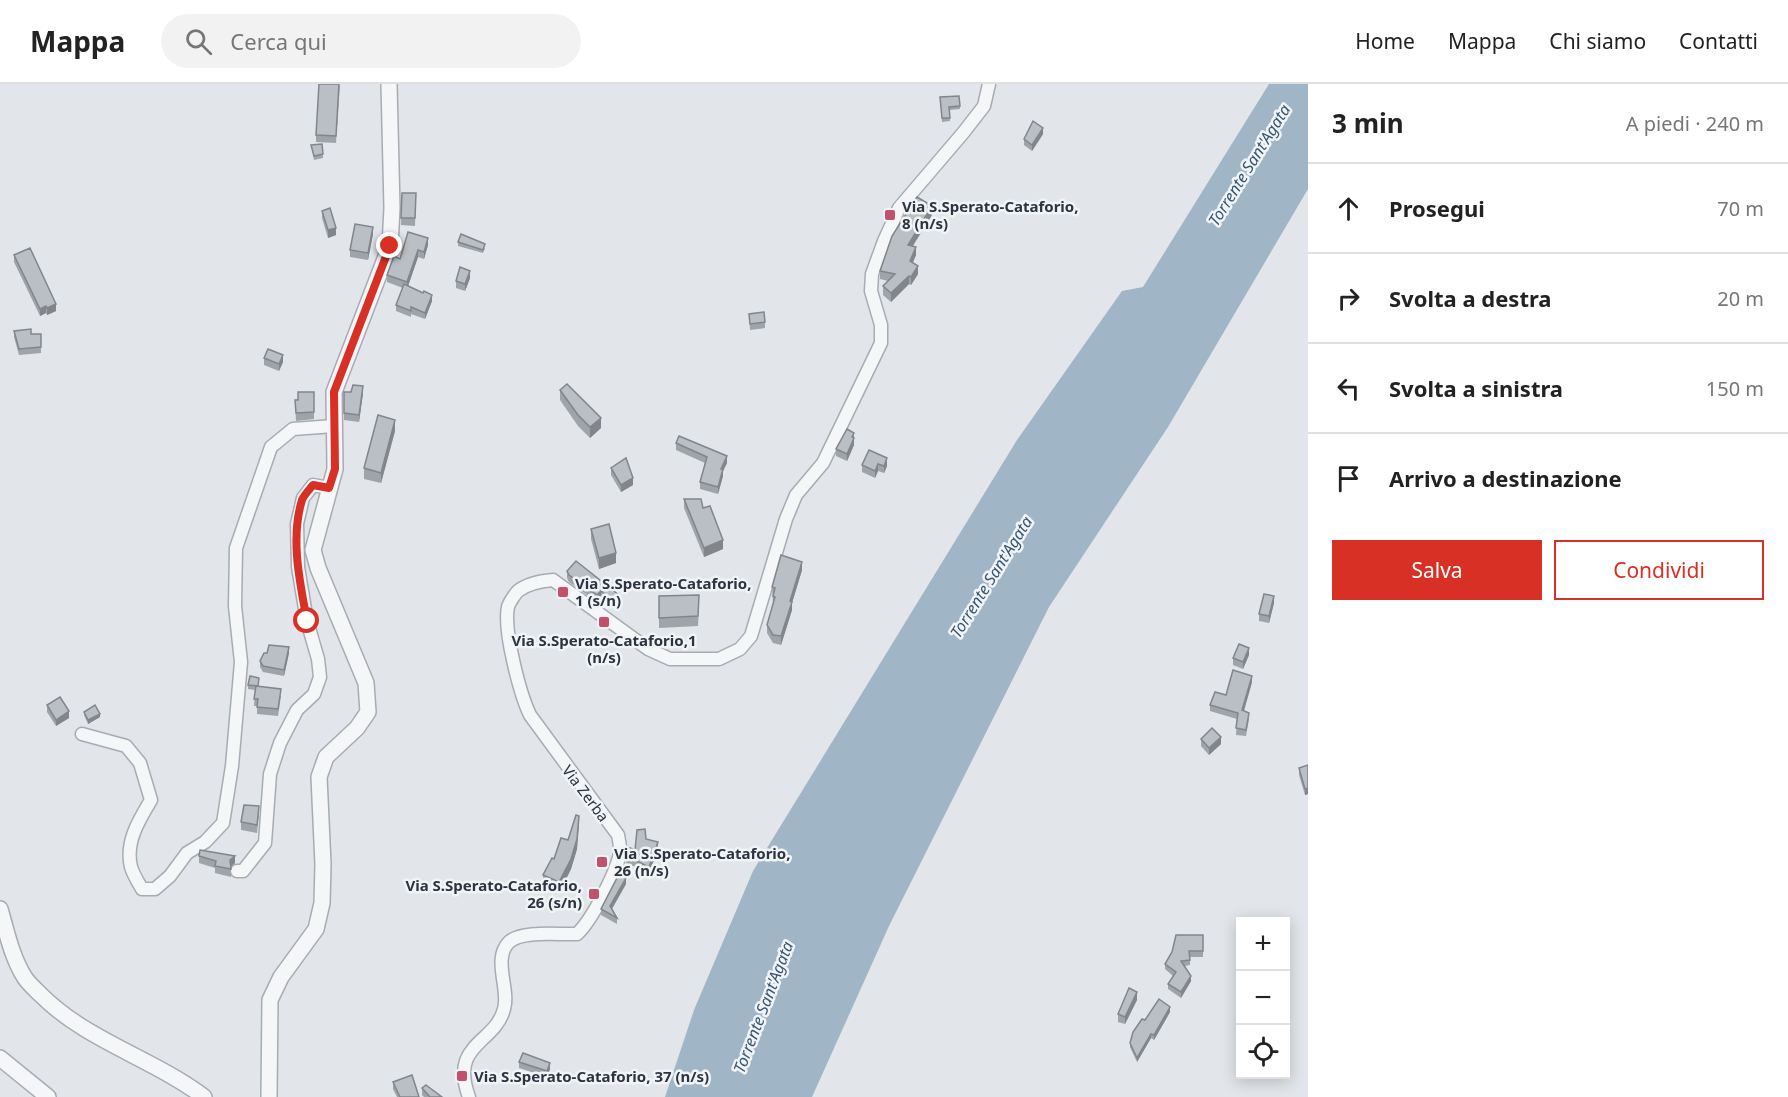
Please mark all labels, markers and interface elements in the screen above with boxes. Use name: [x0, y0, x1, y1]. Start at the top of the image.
search box: [161, 14, 581, 68]
text: Mappa: [30, 22, 125, 60]
icon: search: [182, 25, 215, 58]
text: Cerca qui: [230, 26, 327, 56]
text: Home: [1355, 27, 1415, 55]
text: Mappa: [1448, 27, 1516, 55]
text: Chi siamo: [1549, 27, 1646, 55]
text: Contatti: [1679, 27, 1758, 55]
water label: Torrente Sant'Agata: [1203, 100, 1295, 230]
text: 3 min: [1332, 105, 1404, 141]
text: A piedi · 240 m: [1626, 110, 1764, 137]
icon: ahead: [1332, 192, 1365, 225]
text: Prosegui: [1389, 193, 1485, 223]
text: 70 m: [1717, 195, 1764, 222]
place label: Via S.Sperato-Cataforio, 8 (n/s): [902, 196, 1079, 233]
marker: Via S.Sperato-Cataforio, 8 (n/s): [883, 208, 897, 222]
route end: [376, 232, 402, 258]
icon: right: [1332, 282, 1365, 315]
text: Svolta a destra: [1389, 283, 1552, 313]
text: 20 m: [1717, 285, 1764, 312]
icon: left: [1332, 372, 1365, 405]
text: Svolta a sinistra: [1389, 373, 1563, 403]
text: 150 m: [1706, 375, 1764, 402]
icon: arrive: [1332, 462, 1365, 495]
text: Arrivo a destinazione: [1389, 463, 1622, 493]
water label: Torrente Sant'Agata: [945, 512, 1037, 642]
button: Salva: [1332, 540, 1542, 600]
button: Condividi: [1554, 540, 1764, 600]
place label: Via S.Sperato-Cataforio, 1 (s/n): [575, 573, 752, 610]
marker: Via S.Sperato-Cataforio, 1 (s/n): [556, 585, 570, 599]
route start: [293, 607, 319, 633]
marker: Via S.Sperato-Cataforio,1 (n/s): [597, 615, 611, 629]
place label: Via S.Sperato-Cataforio,1 (n/s): [511, 630, 697, 667]
street label: Via Zerba: [558, 761, 614, 825]
place label: Via S.Sperato-Cataforio, 26 (n/s): [614, 843, 791, 880]
marker: Via S.Sperato-Cataforio, 26 (n/s): [595, 855, 609, 869]
place label: Via S.Sperato-Cataforio, 26 (s/n): [405, 875, 582, 912]
marker: Via S.Sperato-Cataforio, 26 (s/n): [587, 887, 601, 901]
map controls: [1236, 917, 1290, 1079]
button: +: [1236, 917, 1290, 971]
water label: Torrente Sant'Agata: [728, 938, 798, 1076]
button: −: [1236, 971, 1290, 1025]
button: locate: [1236, 1025, 1290, 1079]
place label: Via S.Sperato-Cataforio, 37 (n/s): [474, 1066, 709, 1086]
marker: Via S.Sperato-Cataforio, 37 (n/s): [455, 1069, 469, 1083]

